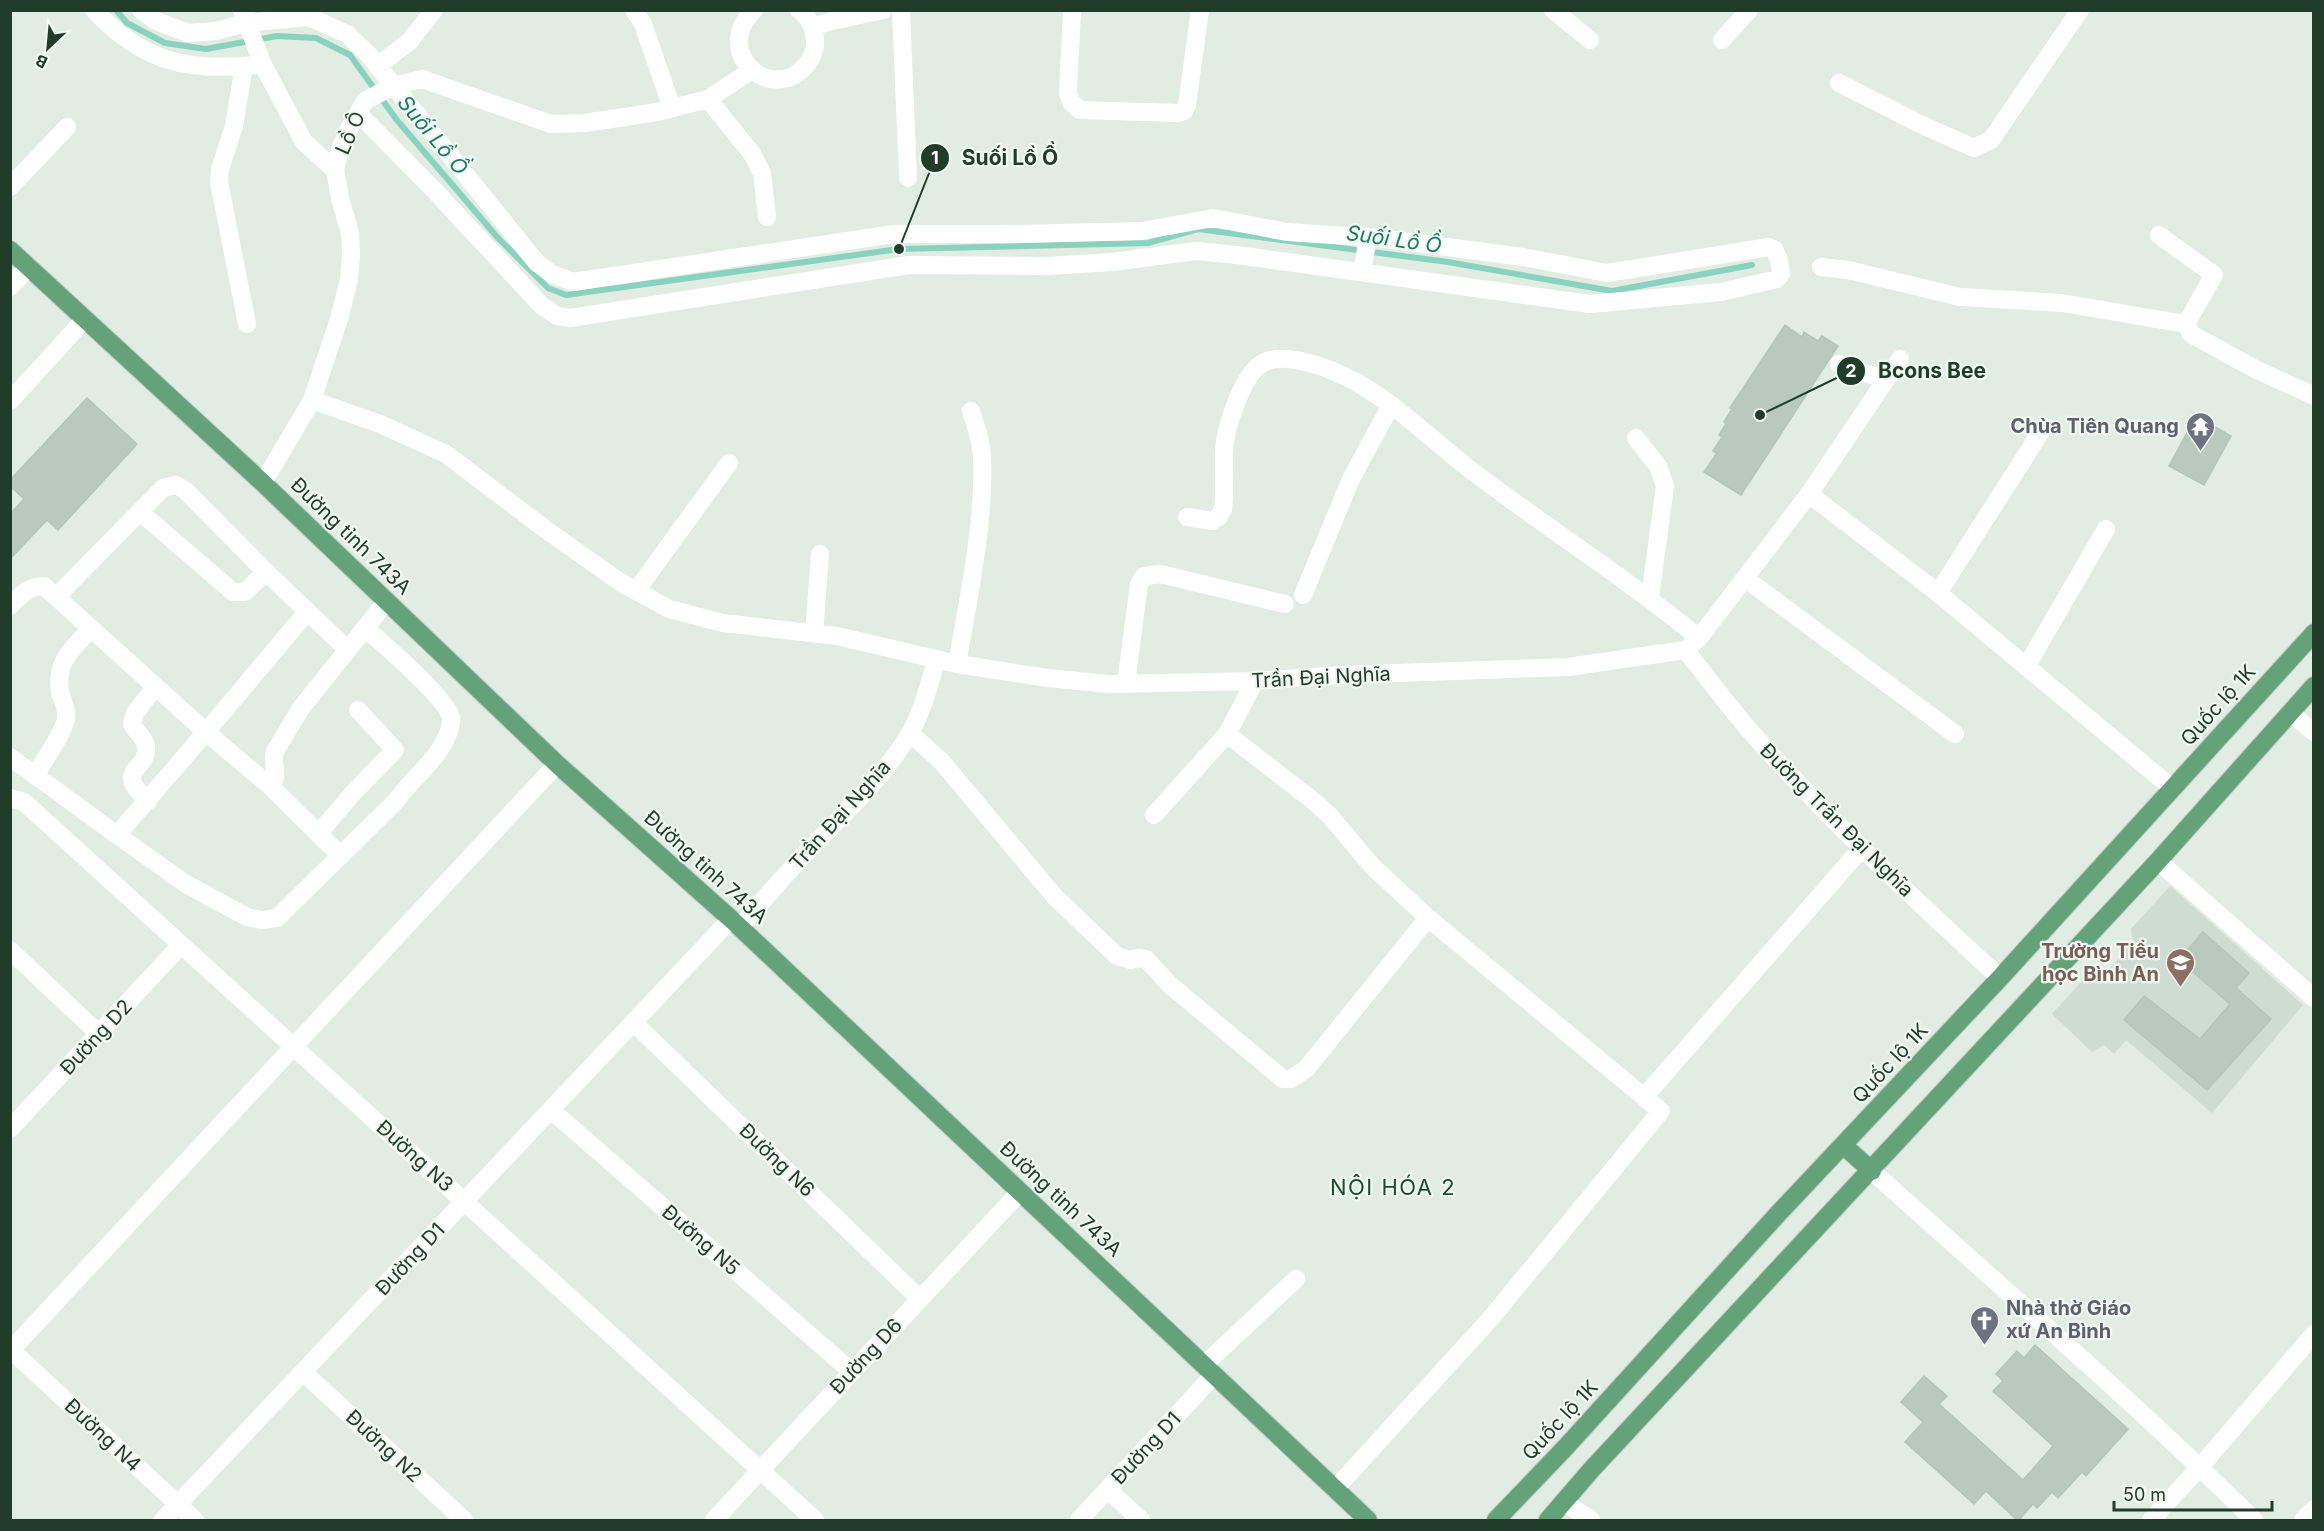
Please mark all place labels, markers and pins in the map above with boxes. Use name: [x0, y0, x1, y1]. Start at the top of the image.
callout: Suối Lồ Ồ: [920, 138, 1071, 177]
callout: Bcons Bee: [1836, 351, 1997, 390]
temple icon: Chùa Tiên Quang: [2184, 410, 2216, 452]
place label: Chùa Tiên Quang: [2010, 414, 2179, 438]
place label: Trường Tiểu học Bình An: [2041, 939, 2159, 986]
school or university icon: Trường Tiểu học Bình An: [2164, 946, 2196, 988]
place label: Nhà thờ Giáo xứ An Bình: [2006, 1296, 2131, 1343]
church icon: Nhà thờ Giáo xứ An Bình: [1969, 1304, 2001, 1346]

